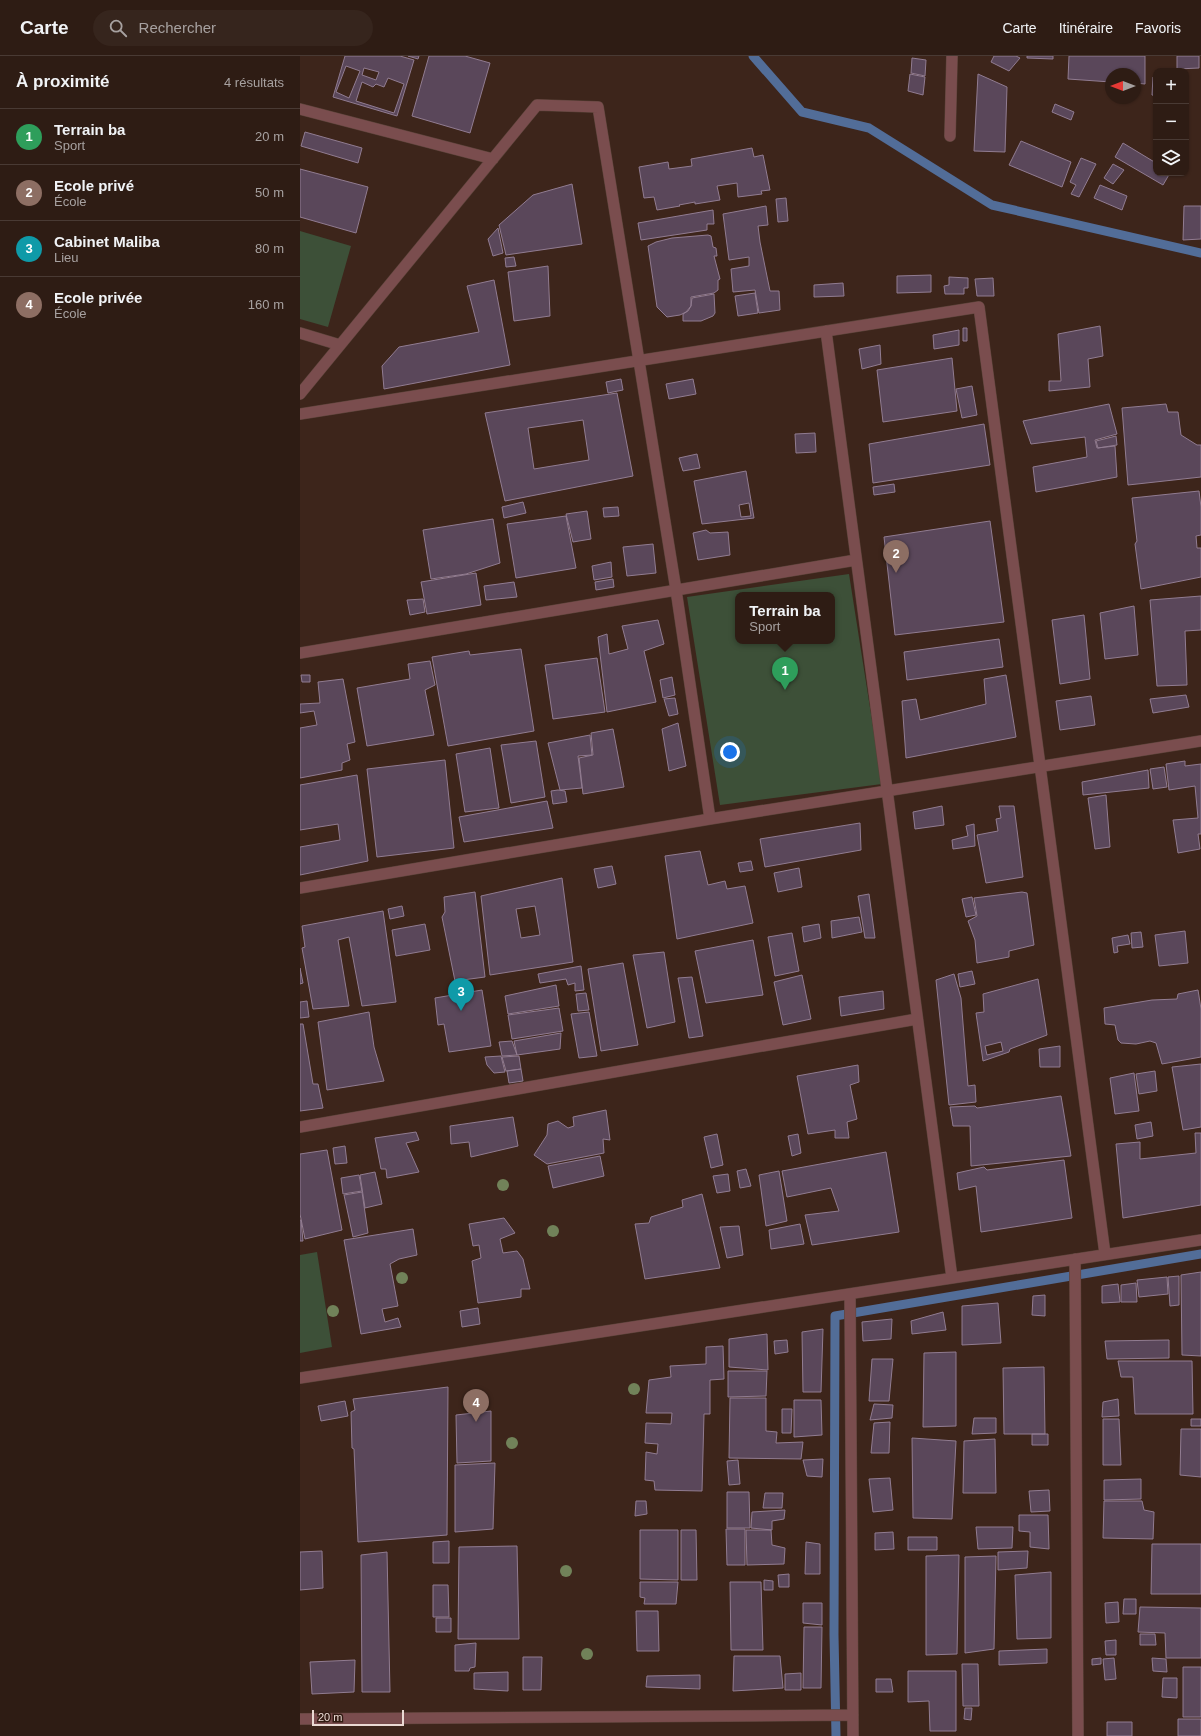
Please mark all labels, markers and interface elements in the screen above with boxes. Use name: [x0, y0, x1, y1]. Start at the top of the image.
search box: [93, 10, 373, 46]
text: Carte: [20, 17, 69, 38]
icon: search: [107, 17, 129, 39]
text: Rechercher: [139, 19, 216, 36]
text: Carte: [1002, 20, 1037, 36]
text: Itinéraire: [1059, 20, 1113, 36]
text: Favoris: [1135, 20, 1181, 36]
north arrow: [1105, 68, 1141, 104]
map controls: [1153, 68, 1189, 176]
button: +: [1153, 68, 1189, 104]
text: À proximité: [16, 72, 110, 91]
text: 4 résultats: [224, 75, 284, 90]
button: −: [1153, 104, 1189, 140]
text: Terrain ba: [54, 121, 125, 138]
text: 1: [25, 129, 33, 144]
text: 20 m: [255, 129, 284, 144]
text: Sport: [54, 138, 85, 153]
button: layers: [1153, 140, 1189, 176]
text: Ecole privé: [54, 177, 134, 194]
text: 2: [25, 185, 33, 200]
text: 50 m: [255, 185, 284, 200]
text: École: [54, 194, 87, 209]
text: Cabinet Maliba: [54, 233, 160, 250]
text: 3: [25, 241, 33, 256]
text: 80 m: [255, 241, 284, 256]
text: Lieu: [54, 250, 79, 265]
text: Ecole privée: [54, 289, 142, 306]
text: 4: [25, 297, 33, 312]
text: 160 m: [248, 297, 284, 312]
text: École: [54, 306, 87, 321]
pin: 2: [883, 540, 909, 573]
popup: [735, 592, 835, 644]
text: Terrain ba: [749, 602, 821, 619]
text: Sport: [749, 619, 780, 634]
pin: 1: [772, 657, 798, 690]
your location: [720, 742, 740, 762]
pin: 3: [448, 978, 474, 1011]
pin: 4: [463, 1389, 489, 1422]
scale bar: [312, 1708, 404, 1727]
text: 20 m: [318, 1711, 342, 1723]

